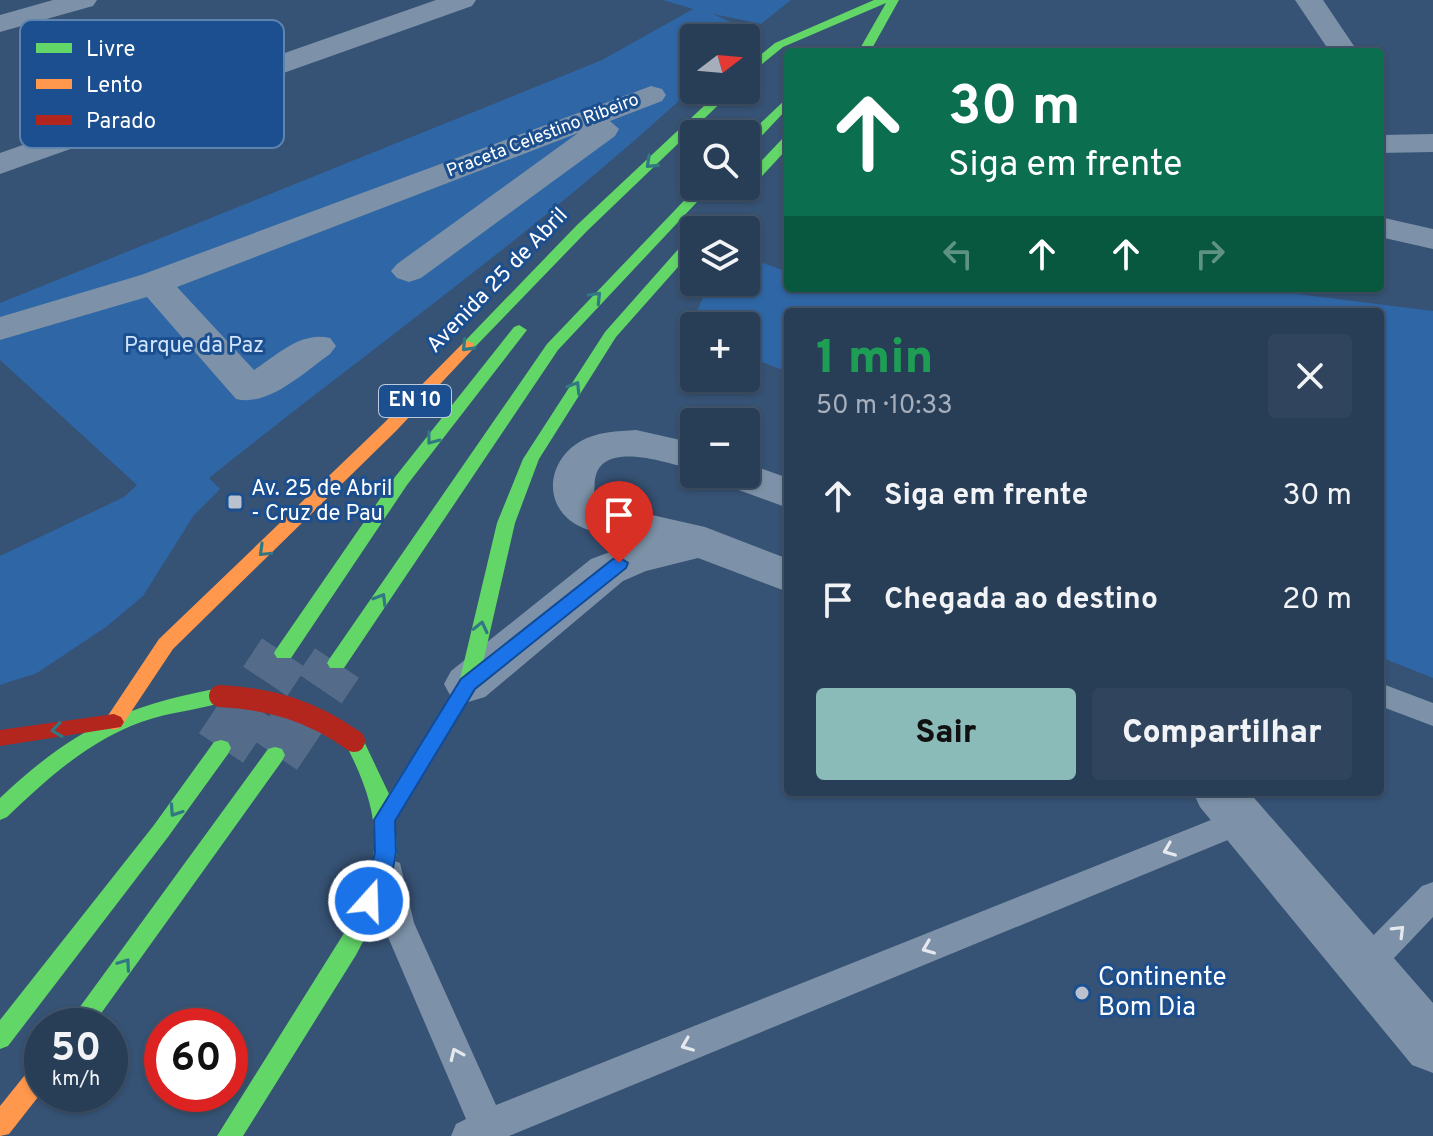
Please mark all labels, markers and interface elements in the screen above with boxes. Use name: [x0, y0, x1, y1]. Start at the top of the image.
legend: [20, 20, 284, 148]
north arrow: [680, 24, 760, 104]
map controls: [680, 24, 760, 488]
text: Livre: [86, 37, 135, 64]
text: Lento: [86, 73, 143, 100]
text: 30 m: [948, 74, 1081, 144]
icon: ahead: [816, 80, 920, 184]
street label: Praceta Celestino Ribeiro: [444, 89, 642, 183]
text: Parado: [86, 109, 156, 136]
button: search: [680, 120, 760, 200]
text: Siga em frente: [948, 143, 1182, 189]
one-way arrow: [646, 153, 660, 168]
street label: Avenida 25 de Abril: [422, 203, 574, 359]
button: layers: [680, 216, 760, 296]
icon: left: [936, 232, 980, 276]
icon: ahead: [1020, 232, 1064, 276]
icon: ahead: [1104, 232, 1148, 276]
icon: right: [1188, 232, 1232, 276]
one-way arrow: [587, 292, 602, 306]
button: +: [680, 312, 760, 392]
text: 1 min: [816, 330, 933, 390]
park label: Parque da Paz: [124, 333, 264, 360]
button: close: [1268, 334, 1352, 418]
one-way arrow: [461, 337, 476, 351]
one-way arrow: [566, 381, 581, 396]
road number: EN 10: [379, 385, 451, 417]
text: 50 m · 10:33: [816, 390, 953, 423]
button: −: [680, 408, 760, 488]
one-way arrow: [428, 430, 442, 445]
icon: ahead: [816, 474, 860, 518]
place label: Av. 25 de Abril - Cruz de Pau: [251, 476, 393, 528]
text: Siga em frente: [884, 478, 1088, 515]
text: 30 m: [1283, 478, 1352, 515]
pin: [585, 481, 653, 563]
marker: Av. 25 de Abril - Cruz de Pau: [226, 493, 244, 511]
icon: arrive: [597, 493, 641, 537]
one-way arrow: [259, 542, 273, 556]
icon: arrive: [816, 578, 860, 622]
text: Chegada ao destino: [884, 582, 1158, 619]
text: 20 m: [1282, 582, 1352, 619]
one-way arrow: [371, 593, 387, 608]
one-way arrow: [472, 621, 489, 634]
button: Sair: [816, 688, 1076, 780]
button: Compartilhar: [1092, 688, 1352, 780]
one-way arrow: [50, 721, 64, 738]
one-way arrow: [170, 802, 185, 816]
one-way arrow: [1163, 840, 1177, 857]
position arrow: [327, 859, 411, 943]
one-way arrow: [1390, 926, 1404, 940]
one-way arrow: [922, 938, 936, 954]
one-way arrow: [115, 958, 130, 973]
place label: Continente Bom Dia: [1098, 962, 1227, 1025]
marker: Continente Bom Dia: [1073, 984, 1091, 1002]
speed limit sign: 60: [144, 1008, 248, 1112]
text: 50: [51, 1025, 101, 1075]
one-way arrow: [681, 1035, 695, 1051]
one-way arrow: [450, 1048, 466, 1062]
text: km/h: [52, 1067, 100, 1093]

